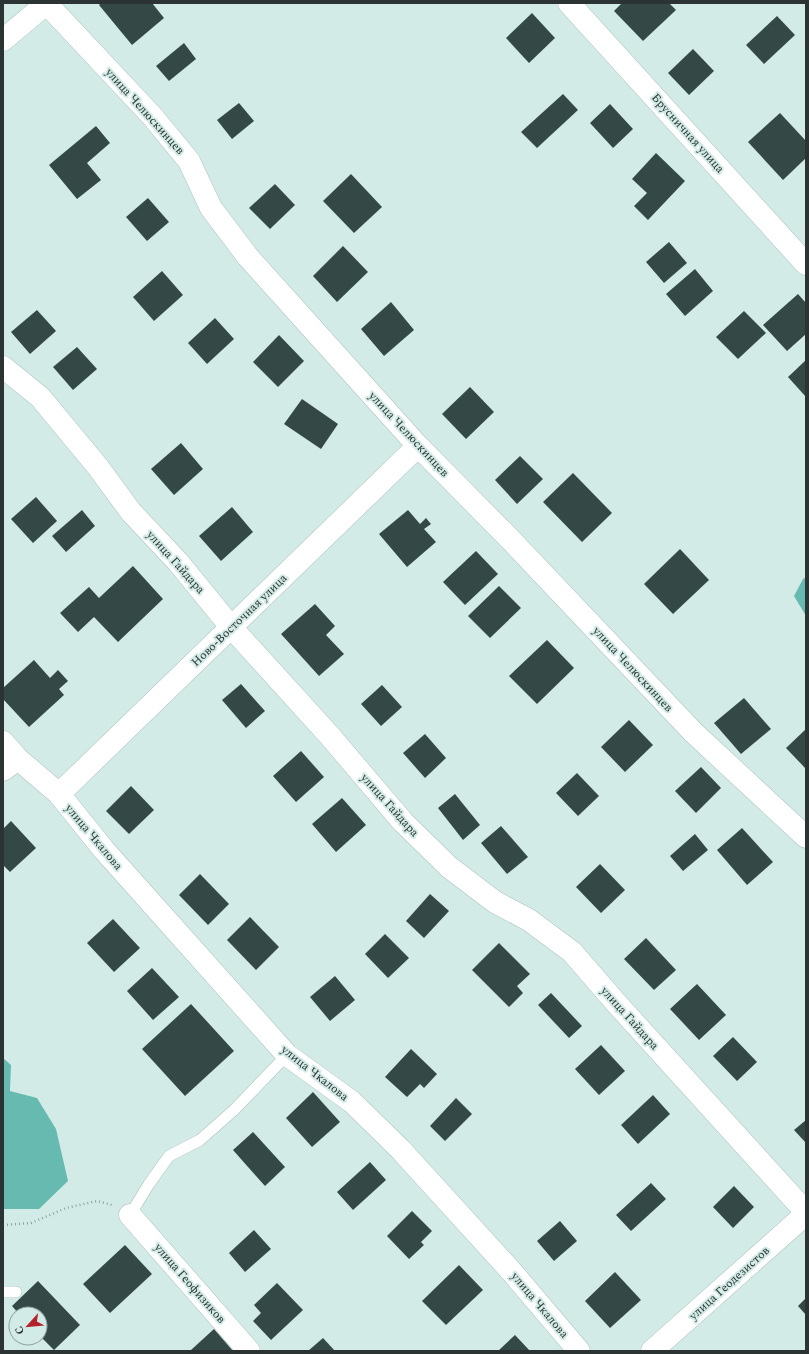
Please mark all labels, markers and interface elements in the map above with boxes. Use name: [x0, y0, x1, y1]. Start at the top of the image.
street label: улица Челюскинцев: [100, 63, 189, 159]
street label: Брусничная улица: [646, 89, 729, 178]
street label: улица Челюскинцев: [363, 387, 453, 481]
street label: улица Гайдара: [141, 525, 210, 599]
street label: Ново-Восточная улица: [187, 569, 292, 671]
street label: улица Челюскинцев: [587, 622, 677, 716]
street label: улица Гайдара: [355, 768, 424, 842]
street label: улица Чкалова: [59, 799, 127, 875]
street label: улица Гайдара: [595, 981, 664, 1055]
street label: улица Чкалова: [276, 1040, 353, 1106]
street label: улица Геофизиков: [149, 1238, 230, 1328]
street label: улица Геодезистов: [684, 1242, 774, 1326]
street label: улица Чкалова: [505, 1267, 573, 1343]
north arrow: [8, 1306, 48, 1346]
text: С: [10, 1323, 29, 1338]

